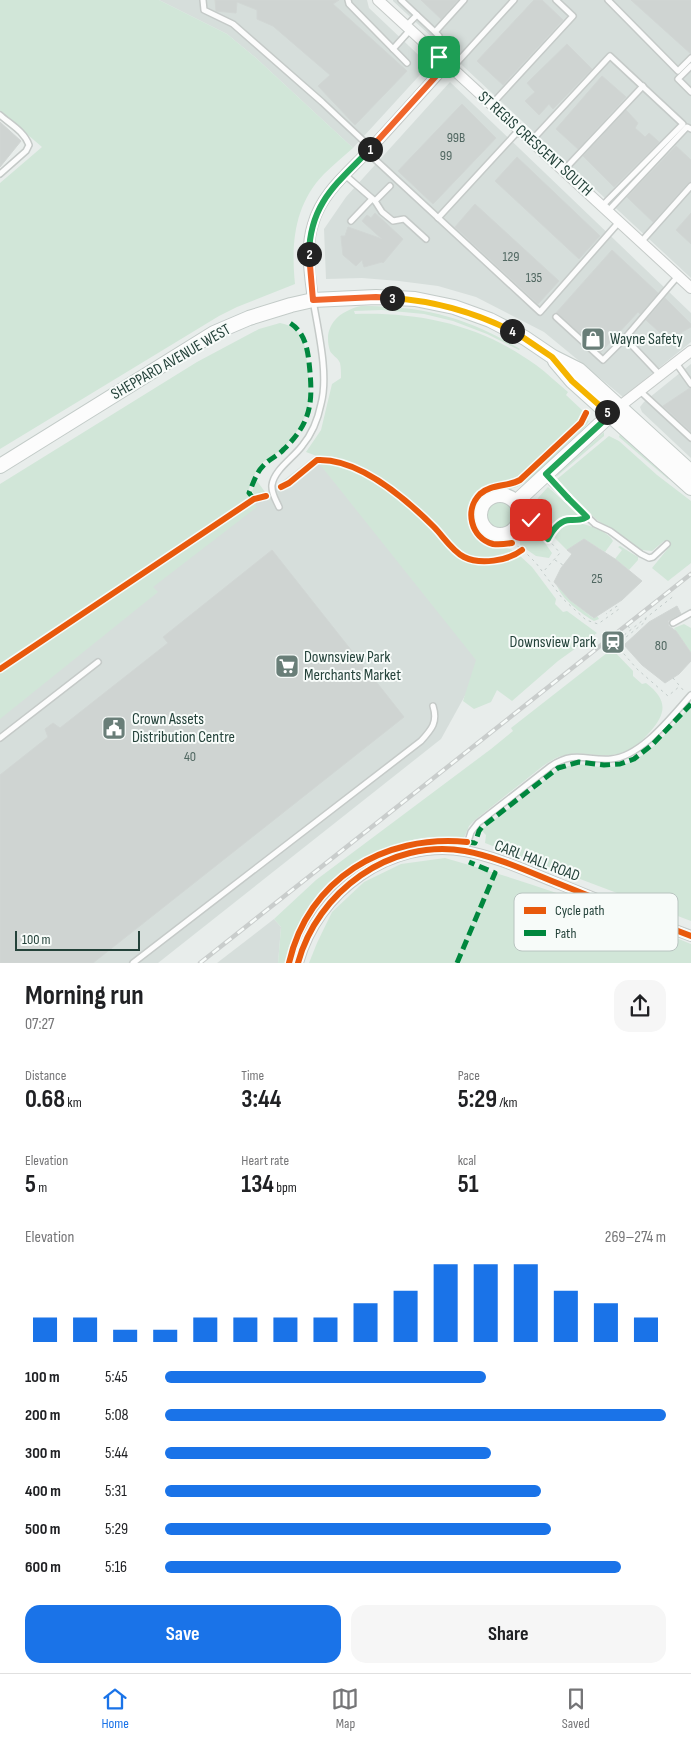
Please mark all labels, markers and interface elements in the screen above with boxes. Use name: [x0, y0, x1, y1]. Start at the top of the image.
pin: [418, 36, 460, 78]
icon: arrive: [425, 43, 453, 71]
street label: ST REGIS CRESCENT SOUTH: [474, 88, 596, 200]
house number: 99B: [447, 129, 465, 146]
pin: 1: [358, 136, 382, 162]
text: 1: [368, 141, 373, 158]
house number: 99: [440, 147, 452, 164]
pin: 2: [296, 242, 322, 266]
text: 2: [306, 246, 313, 263]
house number: 129: [502, 248, 520, 265]
house number: 135: [526, 269, 543, 286]
pin: 3: [380, 286, 404, 310]
text: 3: [389, 290, 396, 307]
pin: 4: [500, 318, 524, 344]
street label: SHEPPARD AVENUE WEST: [108, 320, 235, 404]
text: 4: [509, 323, 516, 340]
shop icon: Wayne Safety: [580, 326, 606, 352]
place label: Wayne Safety: [610, 330, 683, 349]
pin: 5: [594, 400, 620, 424]
text: 5: [604, 404, 611, 421]
pin: [510, 499, 552, 541]
icon: check: [517, 506, 545, 534]
house number: 25: [591, 570, 603, 587]
station icon: Downsview Park: [600, 629, 626, 655]
place label: Downsview Park: [510, 633, 596, 652]
house number: 80: [655, 637, 667, 654]
place label: Downsview Park Merchants Market: [304, 648, 401, 685]
supermarket icon: Downsview Park Merchants Market: [274, 653, 300, 679]
place label: Crown Assets Distribution Centre: [132, 710, 235, 747]
public building icon: Crown Assets Distribution Centre: [101, 715, 127, 741]
house number: 40: [184, 748, 196, 765]
street label: CARL HALL ROAD: [492, 836, 582, 886]
legend: [514, 893, 678, 951]
text: Cycle path: [555, 902, 605, 919]
text: Path: [555, 925, 576, 942]
scale bar: [15, 928, 140, 951]
text: 100 m: [22, 931, 51, 948]
text: Morning run: [25, 979, 144, 1012]
button: share: [614, 980, 666, 1032]
text: 07:27: [25, 1015, 54, 1034]
text: Distance: [25, 1067, 66, 1084]
text: Time: [241, 1067, 264, 1084]
text: Pace: [458, 1067, 480, 1084]
text: 0.68: [25, 1084, 65, 1115]
text: 3:44: [241, 1084, 281, 1115]
text: 5:29: [458, 1084, 497, 1115]
text: km: [65, 1094, 82, 1111]
text: /km: [497, 1094, 517, 1111]
text: Elevation: [25, 1152, 68, 1169]
text: Heart rate: [241, 1152, 289, 1169]
text: kcal: [458, 1152, 476, 1169]
text: 5: [25, 1169, 36, 1200]
text: 134: [241, 1169, 274, 1200]
text: 51: [458, 1169, 478, 1200]
text: m: [36, 1179, 47, 1196]
text: bpm: [274, 1179, 297, 1196]
text: Elevation: [25, 1228, 74, 1247]
text: 269–274 m: [605, 1228, 666, 1247]
text: 100 m: [25, 1368, 60, 1387]
text: 5:45: [105, 1368, 128, 1387]
text: 200 m: [25, 1406, 60, 1425]
text: 5:08: [105, 1406, 129, 1425]
text: 300 m: [25, 1444, 61, 1463]
text: 5:44: [105, 1444, 128, 1463]
text: 400 m: [25, 1482, 61, 1501]
text: 5:31: [105, 1482, 127, 1501]
text: 500 m: [25, 1520, 60, 1539]
text: 5:29: [105, 1520, 128, 1539]
text: 600 m: [25, 1558, 61, 1577]
text: 5:16: [105, 1558, 127, 1577]
button: Save: [25, 1605, 341, 1663]
button: Share: [351, 1605, 666, 1663]
tab: Home: [101, 1685, 129, 1732]
tab: Map: [331, 1685, 359, 1732]
tab: Saved: [562, 1685, 590, 1732]

